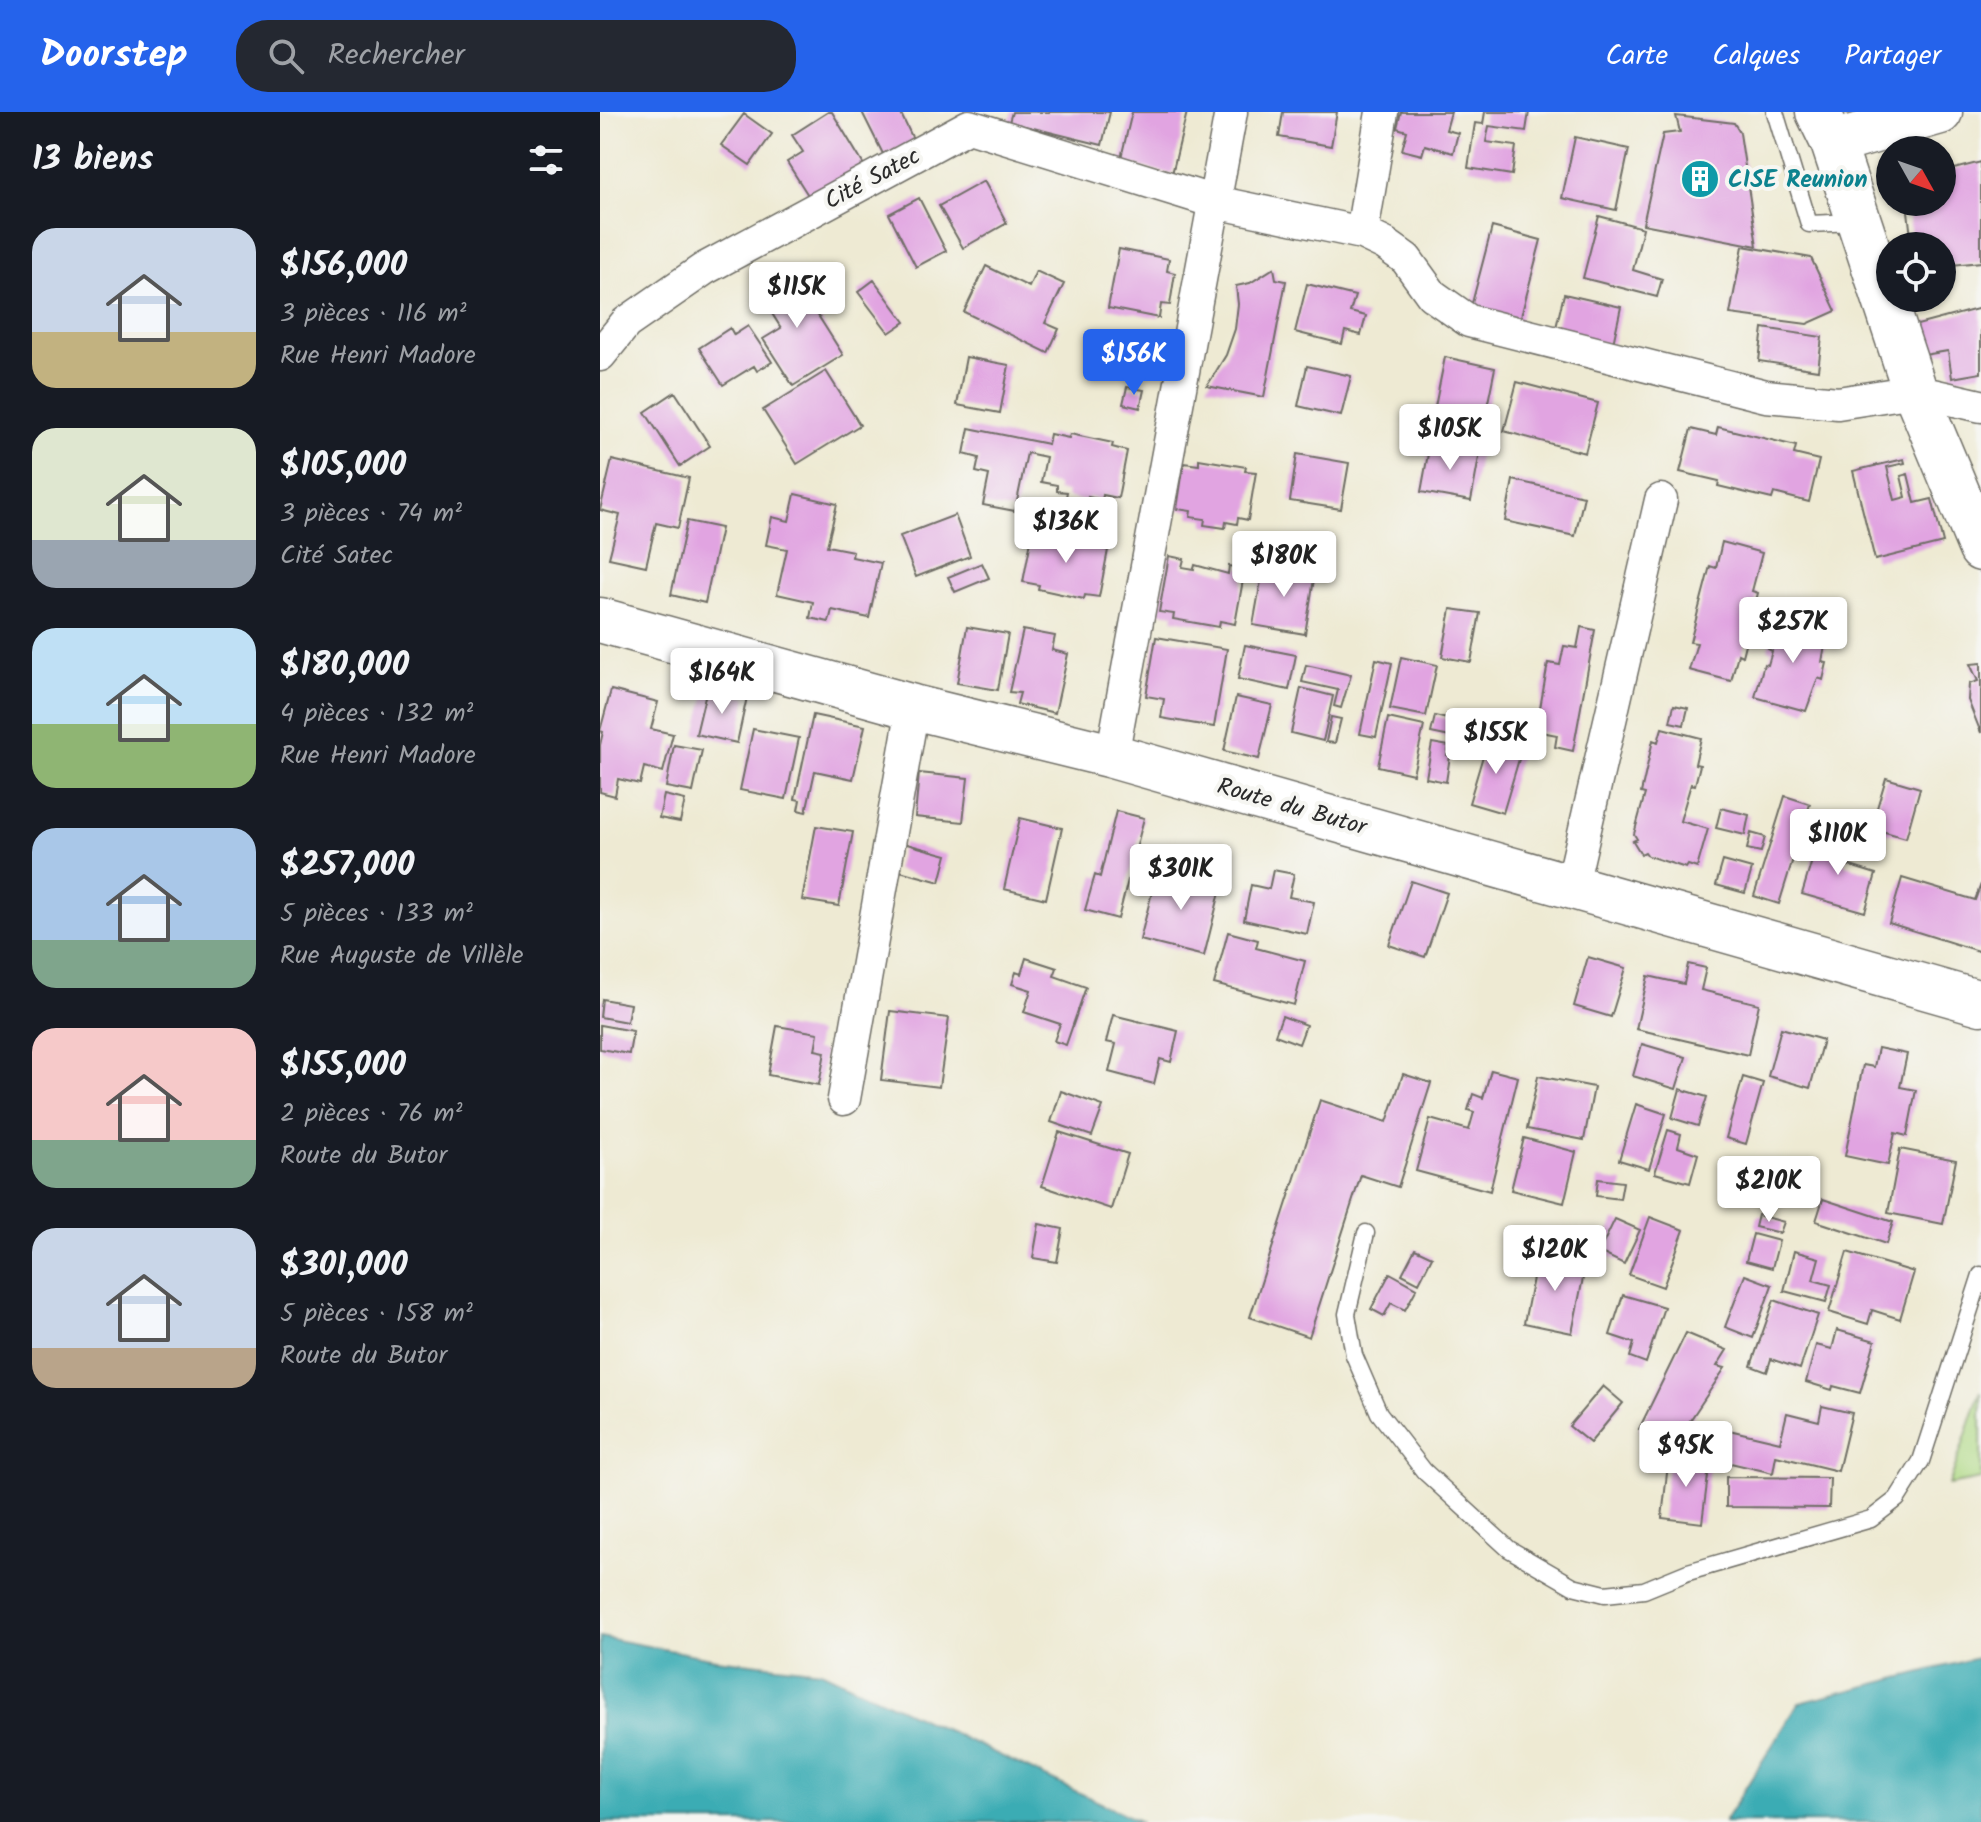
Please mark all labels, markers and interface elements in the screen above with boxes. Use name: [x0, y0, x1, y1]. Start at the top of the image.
search box: [236, 20, 796, 92]
text: Doorstep: [40, 26, 188, 86]
text: Rechercher: [328, 32, 464, 80]
icon: search: [264, 34, 308, 78]
text: Carte: [1606, 34, 1668, 79]
text: Calques: [1712, 34, 1800, 79]
text: Partager: [1844, 34, 1941, 79]
text: 13 biens: [32, 133, 153, 187]
north arrow: [1876, 136, 1956, 216]
map controls: [1876, 136, 1956, 312]
icon: filters: [524, 138, 568, 182]
street label: Cité Satec: [818, 138, 928, 221]
building icon: CISE Reunion: [1679, 158, 1721, 200]
place label: CISE Reunion: [1728, 161, 1868, 200]
button: locate: [1876, 232, 1956, 312]
text: $156,000: [280, 239, 407, 293]
icon: home: [96, 260, 192, 356]
pin: $115K: [741, 262, 853, 330]
text: $115K: [767, 267, 827, 309]
text: 3 pièces · 116 m²: [280, 293, 467, 335]
pin: $156K: [1078, 329, 1190, 397]
text: $156K: [1101, 334, 1167, 376]
text: Rue Henri Madore: [280, 335, 476, 377]
pin: $105K: [1394, 404, 1506, 472]
text: $105K: [1417, 409, 1483, 451]
text: $105,000: [280, 439, 406, 493]
icon: home: [96, 460, 192, 556]
text: 3 pièces · 74 m²: [280, 493, 462, 535]
pin: $136K: [1010, 497, 1122, 565]
text: $136K: [1032, 502, 1100, 544]
pin: $180K: [1228, 531, 1340, 599]
text: Cité Satec: [280, 535, 393, 577]
text: $180K: [1250, 536, 1318, 578]
pin: $257K: [1737, 597, 1849, 665]
text: $257K: [1757, 602, 1829, 644]
text: $180,000: [280, 639, 409, 693]
pin: $164K: [666, 648, 778, 716]
text: $164K: [688, 653, 756, 695]
icon: home: [96, 660, 192, 756]
text: 4 pièces · 132 m²: [280, 693, 473, 735]
pin: $155K: [1440, 708, 1552, 776]
text: $155K: [1463, 713, 1529, 755]
text: Rue Henri Madore: [280, 735, 476, 777]
street label: Route du Butor: [1212, 767, 1373, 848]
pin: $110K: [1782, 809, 1894, 877]
text: $110K: [1808, 814, 1868, 856]
text: $257,000: [280, 839, 414, 893]
pin: $301K: [1125, 844, 1237, 912]
text: $301K: [1148, 849, 1214, 891]
icon: home: [96, 860, 192, 956]
text: 5 pièces · 133 m²: [280, 893, 473, 935]
text: Rue Auguste de Villèle: [280, 935, 524, 977]
text: $155,000: [280, 1039, 406, 1093]
icon: home: [96, 1060, 192, 1156]
text: 2 pièces · 76 m²: [280, 1093, 462, 1135]
text: Route du Butor: [280, 1135, 447, 1177]
pin: $210K: [1713, 1156, 1825, 1224]
text: $210K: [1735, 1161, 1803, 1203]
pin: $120K: [1499, 1225, 1611, 1293]
text: $120K: [1521, 1230, 1589, 1272]
text: $301,000: [280, 1239, 408, 1293]
icon: home: [96, 1260, 192, 1356]
text: 5 pièces · 158 m²: [280, 1293, 473, 1335]
text: Route du Butor: [280, 1335, 447, 1377]
pin: $95K: [1639, 1421, 1733, 1489]
text: $95K: [1657, 1426, 1715, 1468]

